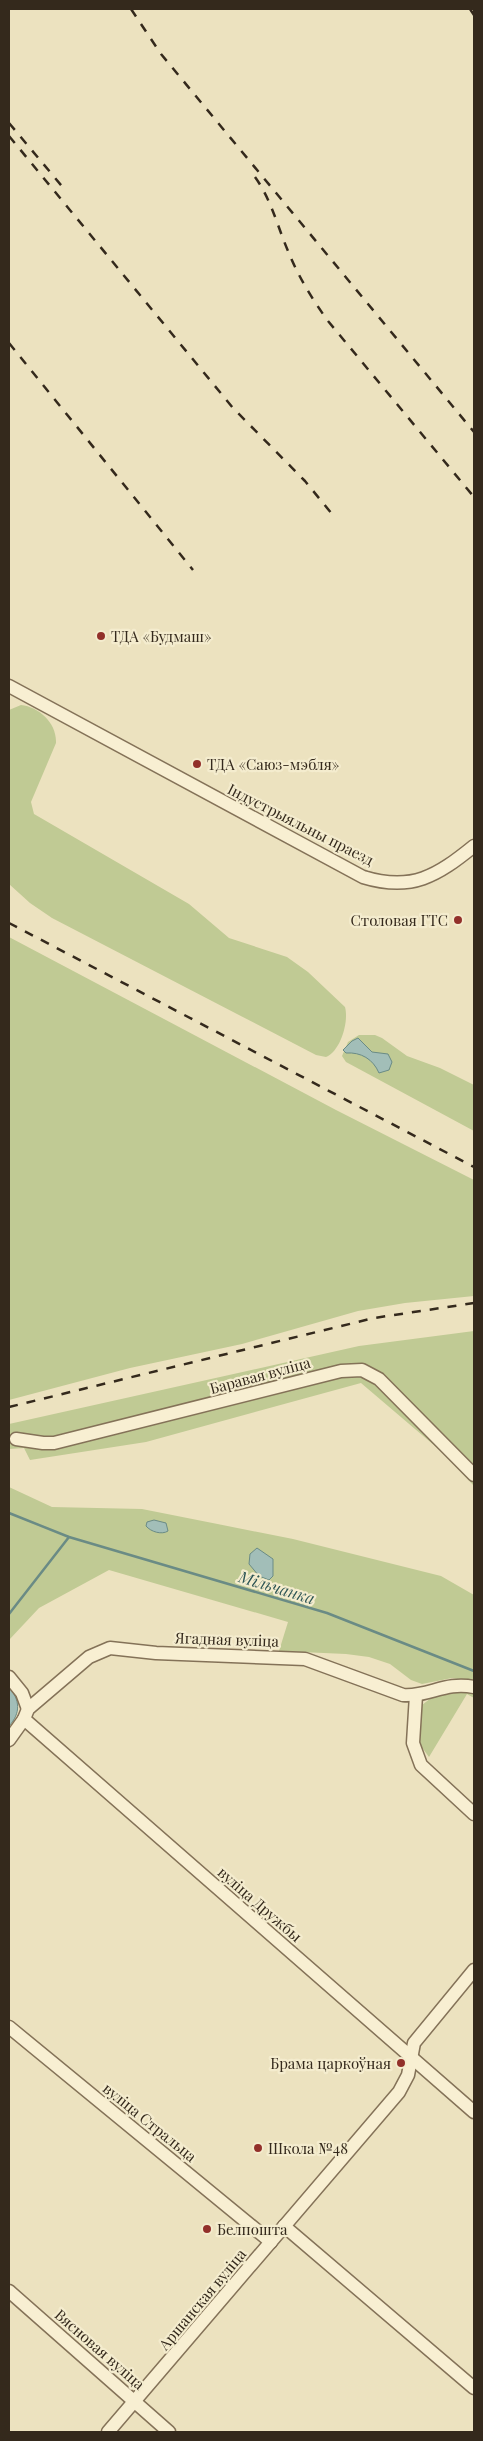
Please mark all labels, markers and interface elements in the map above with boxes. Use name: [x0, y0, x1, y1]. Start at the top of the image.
place label: ТДА «Будмаш»: [111, 626, 212, 646]
marker: ТДА «Будмаш»: [95, 630, 107, 642]
place label: ТДА «Саюз-мэбля»: [207, 754, 340, 774]
marker: ТДА «Саюз-мэбля»: [191, 758, 203, 770]
street label: Індустрыяльны праезд: [224, 778, 378, 870]
place label: Столовая ГТС: [351, 910, 448, 930]
marker: Столовая ГТС: [452, 914, 464, 926]
street label: Баравая вуліца: [207, 1352, 313, 1398]
water label: Мільчанка: [236, 1565, 317, 1608]
street label: Ягадная вуліца: [174, 1627, 280, 1651]
street label: вуліца Дружбы: [214, 1862, 306, 1946]
place label: Брама царкоўная: [270, 2053, 391, 2073]
marker: Брама царкоўная: [395, 2057, 407, 2069]
street label: вуліца Стральца: [99, 2078, 201, 2166]
place label: Школа №48: [268, 2138, 348, 2158]
marker: Школа №48: [252, 2142, 264, 2154]
place label: Белпошта: [217, 2219, 288, 2239]
marker: Белпошта: [201, 2223, 213, 2235]
street label: Аршанская вуліца: [153, 2244, 251, 2355]
street label: Вясновая вуліца: [51, 2304, 150, 2394]

